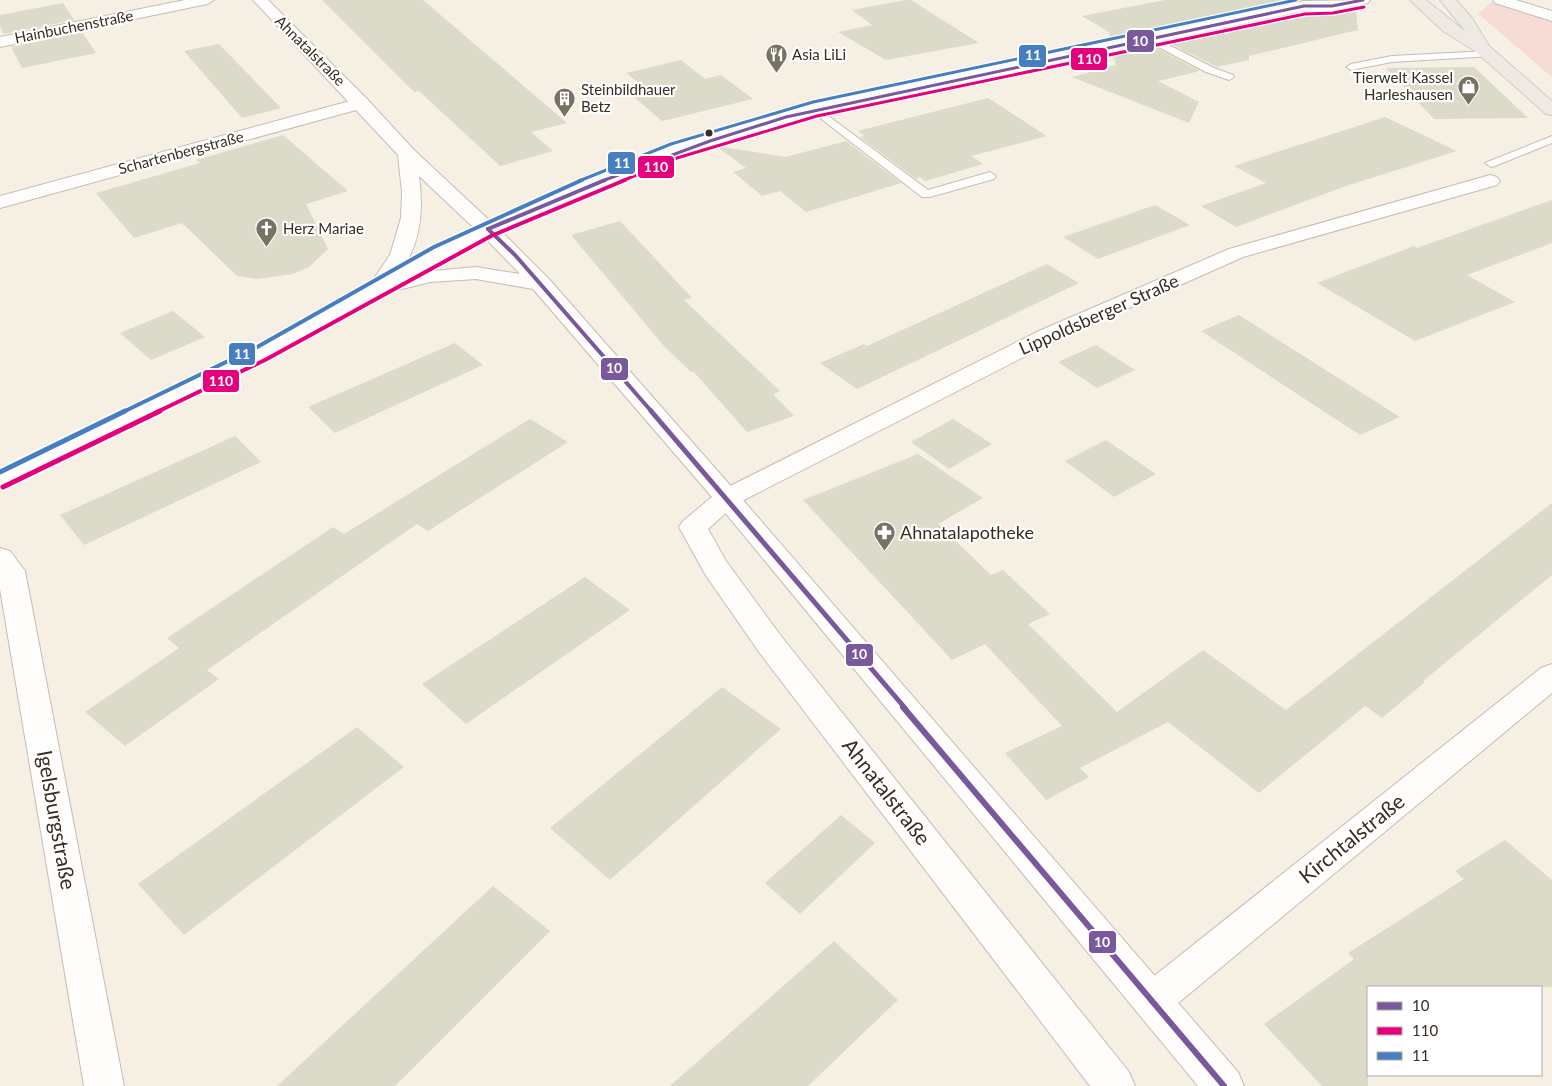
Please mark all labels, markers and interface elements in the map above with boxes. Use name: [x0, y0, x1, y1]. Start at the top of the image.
street label: Hainbuchenstraße: [13, 6, 135, 46]
street label: Ahnatalstraße: [272, 11, 350, 89]
line badge: 10: [1126, 29, 1155, 53]
text: 10: [1132, 32, 1148, 49]
restaurant icon: Asia LiLi: [764, 43, 788, 74]
line badge: 11: [1018, 44, 1047, 68]
place label: Asia LiLi: [792, 45, 846, 63]
text: 11: [1025, 46, 1041, 63]
line badge: 110: [1070, 47, 1108, 71]
text: 110: [1077, 50, 1101, 67]
place label: Tierwelt Kassel Harleshausen: [1353, 68, 1453, 103]
shop icon: Tierwelt Kassel Harleshausen: [1457, 75, 1481, 106]
place label: Steinbildhauer Betz: [581, 80, 676, 115]
building icon: Steinbildhauer Betz: [553, 87, 577, 118]
street label: Schartenbergstraße: [116, 127, 245, 177]
unlabelled marker: [704, 128, 714, 138]
line badge: 11: [607, 151, 636, 175]
text: 11: [614, 154, 630, 171]
line badge: 110: [637, 155, 675, 179]
text: 110: [644, 158, 668, 175]
church icon: Herz Mariae: [255, 217, 279, 248]
place label: Herz Mariae: [283, 219, 364, 237]
street label: Lippoldsberger Straße: [1015, 269, 1182, 359]
line badge: 11: [228, 342, 256, 366]
text: 11: [234, 345, 250, 362]
line badge: 10: [600, 357, 629, 381]
text: 10: [606, 359, 622, 376]
line badge: 110: [202, 369, 240, 393]
text: 110: [209, 372, 233, 389]
pharmacy icon: Ahnatalapotheke: [872, 521, 896, 552]
place label: Ahnatalapotheke: [900, 521, 1034, 543]
line badge: 10: [845, 643, 874, 667]
text: 10: [851, 645, 867, 662]
street label: Ahnatalstraße: [838, 733, 937, 849]
street label: Igelsburgstraße: [33, 748, 82, 891]
street label: Kirchtalstraße: [1293, 788, 1409, 888]
line badge: 10: [1088, 930, 1117, 954]
text: 10: [1094, 933, 1110, 950]
legend: [1367, 986, 1542, 1076]
text: 10: [1412, 996, 1430, 1014]
text: 110: [1412, 1021, 1438, 1039]
text: 11: [1412, 1046, 1429, 1064]

